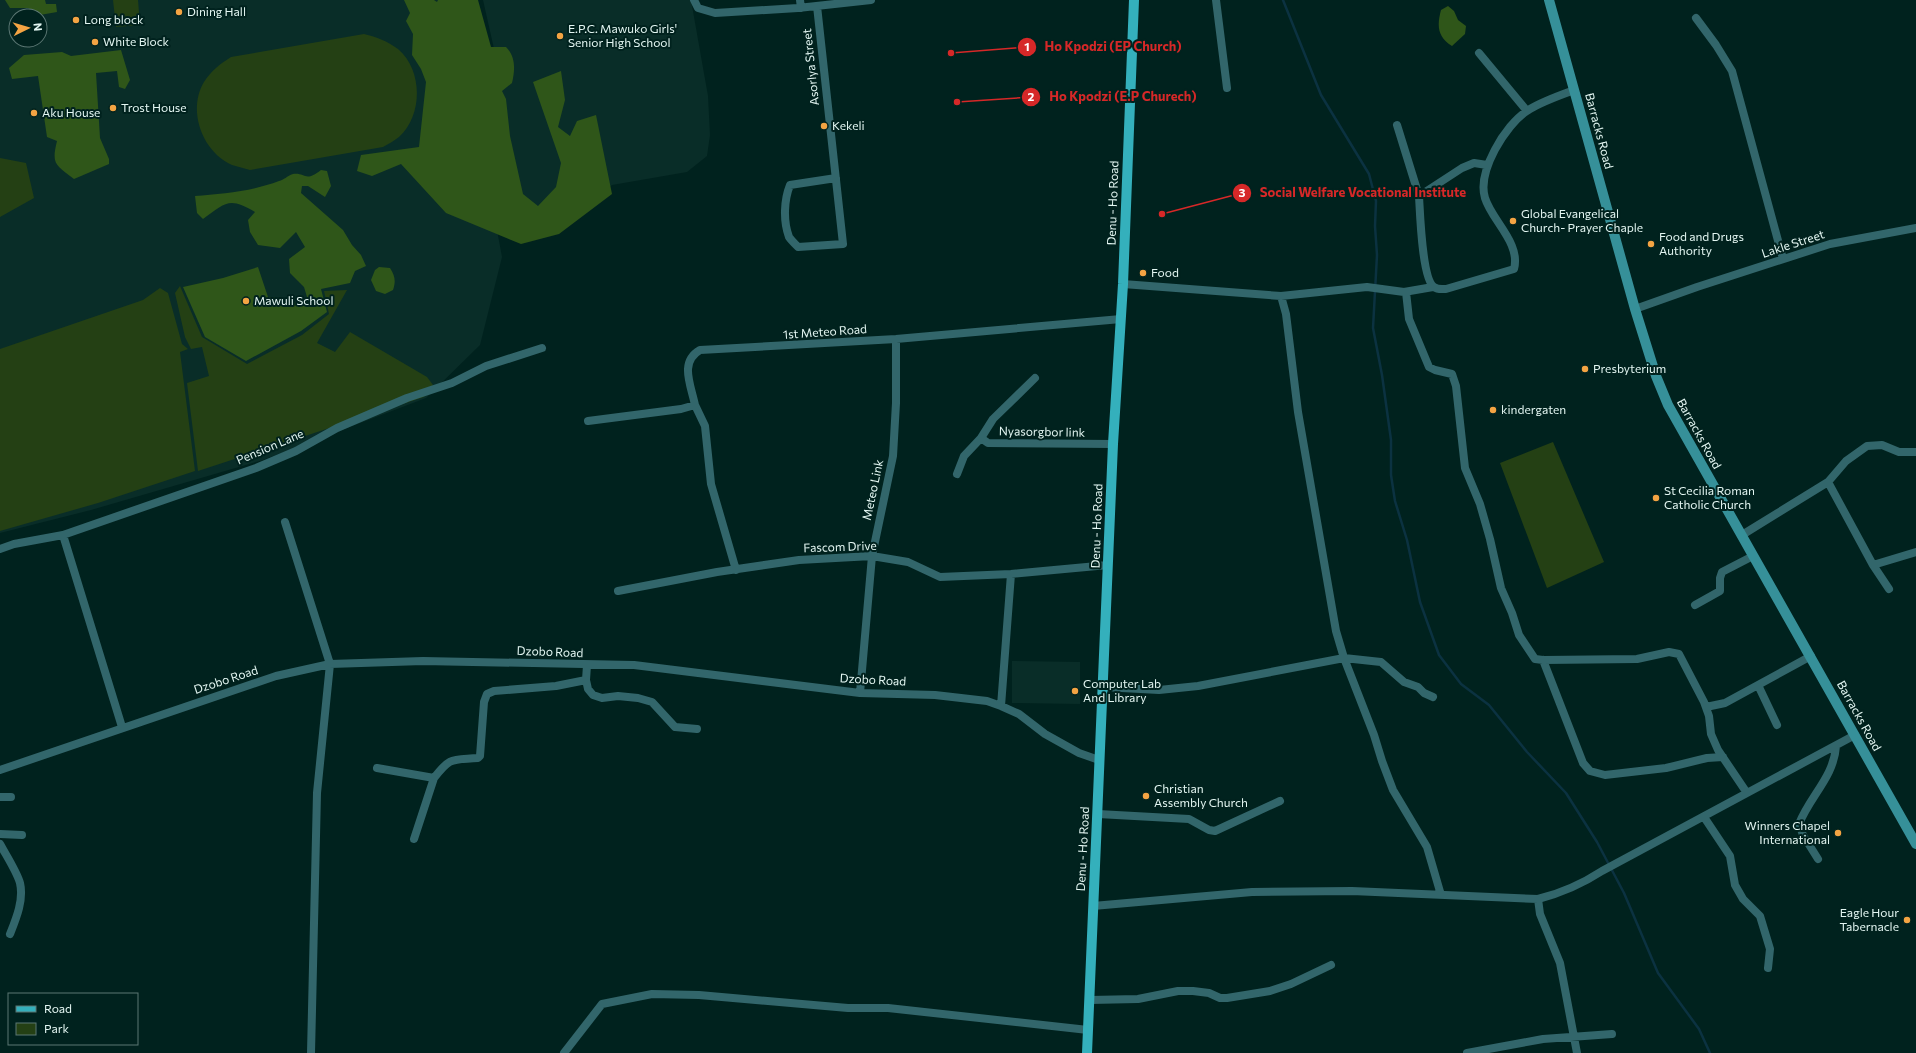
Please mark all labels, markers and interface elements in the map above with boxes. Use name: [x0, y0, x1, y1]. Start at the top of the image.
place label: Dining Hall: [187, 4, 246, 18]
marker: Dining Hall: [174, 7, 184, 17]
north arrow: [8, 8, 48, 48]
place label: Long block: [84, 12, 144, 26]
marker: Long block: [71, 15, 81, 25]
place label: E.P.C. Mawuko Girls' Senior High School: [568, 21, 677, 49]
text: N: [32, 22, 45, 32]
street label: Asorlya Street: [799, 28, 821, 106]
marker: E.P.C. Mawuko Girls' Senior High School: [555, 31, 565, 41]
place label: White Block: [103, 34, 170, 48]
callout: Ho Kpodzi (EP Church): [1017, 34, 1190, 59]
marker: White Block: [90, 37, 100, 47]
text: Ho Kpodzi (EP Church): [1044, 38, 1182, 54]
text: 1: [1024, 39, 1030, 53]
callout: Ho Kpodzi (E.P Churech): [1021, 84, 1204, 109]
text: Ho Kpodzi (E.P Churech): [1049, 88, 1197, 104]
text: 2: [1028, 89, 1035, 103]
street label: Barracks Road: [1583, 91, 1617, 170]
place label: Trost House: [121, 100, 187, 114]
marker: Trost House: [108, 103, 118, 113]
place label: Aku House: [42, 105, 100, 119]
marker: Aku House: [29, 108, 39, 118]
place label: Kekeli: [832, 118, 865, 132]
marker: Kekeli: [819, 121, 829, 131]
street label: Denu - Ho Road: [1104, 160, 1120, 246]
callout: Social Welfare Vocational Institute: [1232, 180, 1474, 205]
text: Social Welfare Vocational Institute: [1260, 184, 1466, 200]
text: 3: [1239, 185, 1246, 199]
place label: Global Evangelical Church- Prayer Chaple: [1521, 206, 1643, 234]
marker: Global Evangelical Church- Prayer Chaple: [1508, 216, 1518, 226]
street label: Lakle Street: [1759, 226, 1826, 260]
place label: Food and Drugs Authority: [1659, 229, 1744, 257]
marker: Food and Drugs Authority: [1646, 239, 1656, 249]
place label: Food: [1151, 265, 1179, 279]
marker: Food: [1138, 268, 1148, 278]
place label: Mawuli School: [254, 293, 333, 307]
marker: Mawuli School: [241, 296, 251, 306]
street label: 1st Meteo Road: [782, 321, 867, 341]
place label: Presbyterium: [1593, 361, 1666, 375]
marker: Presbyterium: [1580, 364, 1590, 374]
street label: Barracks Road: [1675, 396, 1725, 471]
place label: kindergaten: [1501, 402, 1566, 416]
marker: kindergaten: [1488, 405, 1498, 415]
street label: Nyasorgbor link: [999, 423, 1086, 439]
street label: Pension Lane: [234, 426, 305, 467]
street label: Meteo Link: [859, 458, 885, 521]
street label: Denu - Ho Road: [1088, 483, 1104, 569]
place label: St Cecilia Roman Catholic Church: [1664, 483, 1755, 511]
marker: St Cecilia Roman Catholic Church: [1651, 493, 1661, 503]
street label: Fascom Drive: [803, 538, 877, 554]
street label: Dzobo Road: [517, 643, 584, 659]
street label: Dzobo Road: [192, 662, 260, 696]
street label: Dzobo Road: [839, 670, 907, 688]
place label: Computer Lab And Library: [1083, 676, 1161, 704]
street label: Barracks Road: [1835, 678, 1885, 753]
marker: Computer Lab And Library: [1070, 686, 1080, 696]
place label: Christian Assembly Church: [1154, 781, 1248, 809]
marker: Christian Assembly Church: [1141, 791, 1151, 801]
street label: Denu - Ho Road: [1073, 806, 1091, 892]
place label: Winners Chapel International: [1744, 818, 1830, 846]
marker: Winners Chapel International: [1833, 828, 1843, 838]
place label: Eagle Hour Tabernacle: [1839, 905, 1899, 933]
marker: Eagle Hour Tabernacle: [1902, 915, 1912, 925]
legend: [8, 993, 138, 1045]
text: Road: [44, 1001, 72, 1015]
text: Park: [44, 1021, 70, 1035]

